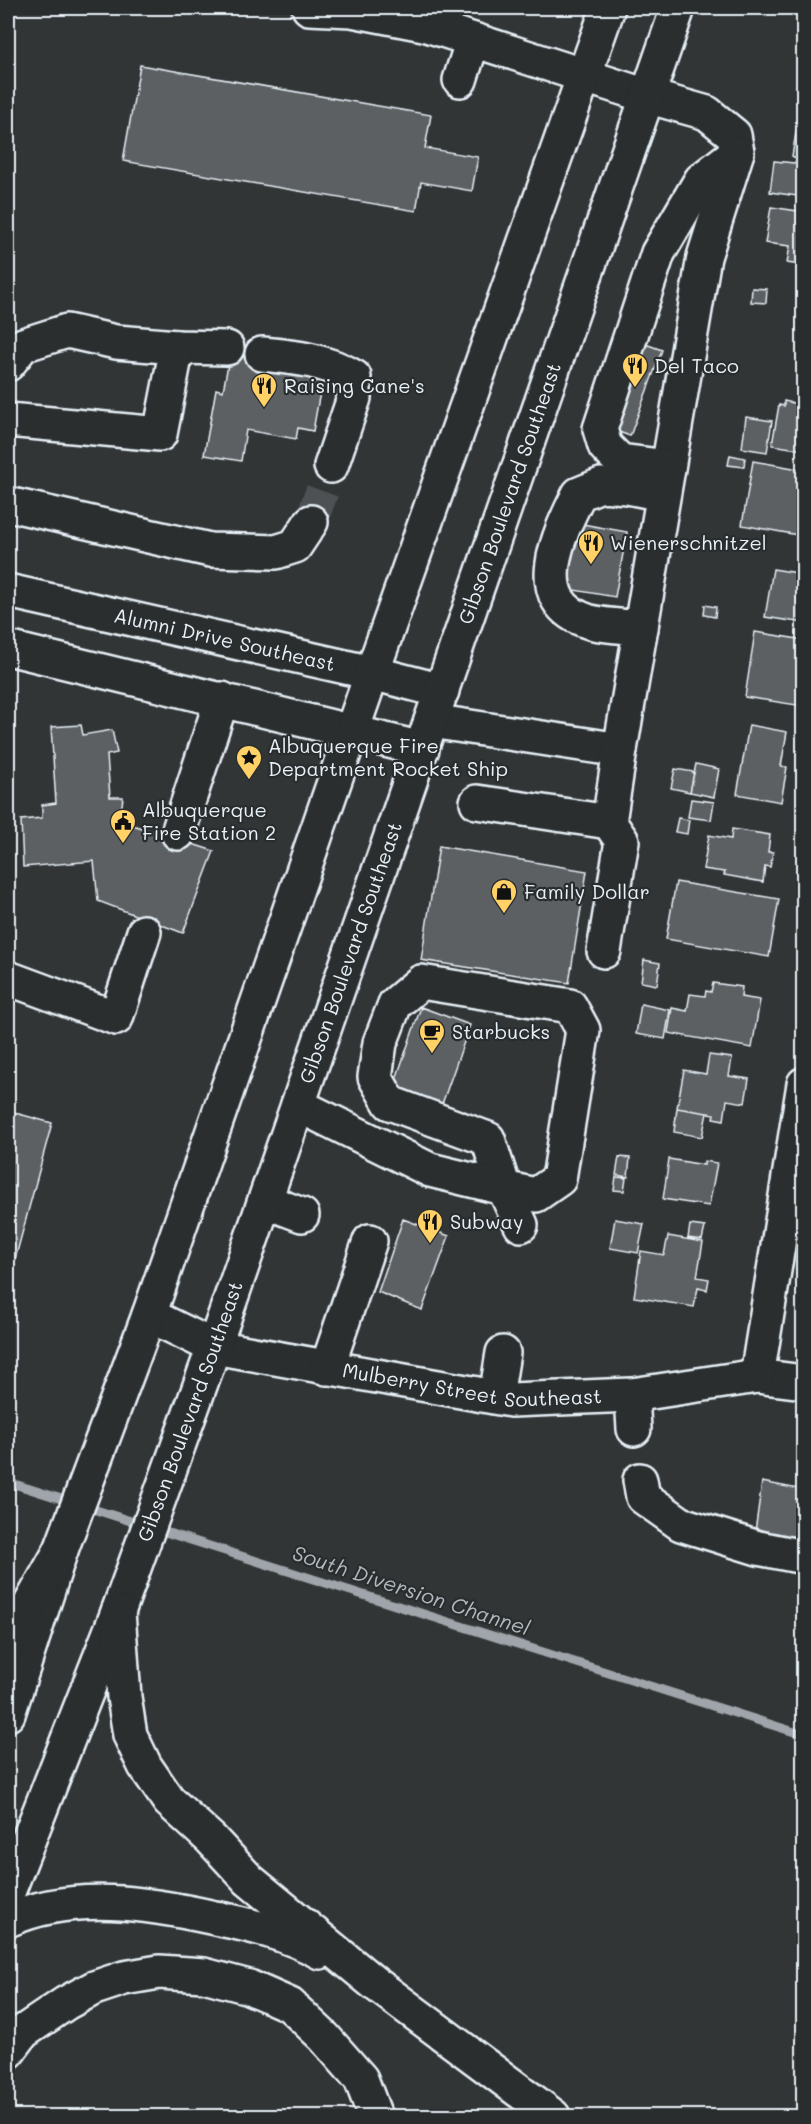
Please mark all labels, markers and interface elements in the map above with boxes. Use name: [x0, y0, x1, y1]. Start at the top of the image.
restaurant icon: Del Taco: [620, 351, 650, 389]
place label: Del Taco: [654, 352, 739, 378]
street label: Gibson Boulevard Southeast: [451, 359, 566, 627]
restaurant icon: Raising Cane's: [249, 371, 279, 409]
place label: Raising Cane's: [284, 372, 425, 398]
restaurant icon: Wienerschnitzel: [576, 528, 606, 566]
place label: Wienerschnitzel: [610, 529, 767, 555]
street label: Alumni Drive Southeast: [112, 601, 338, 676]
place label: Albuquerque Fire Department Rocket Ship: [268, 732, 508, 781]
place icon: Albuquerque Fire Department Rocket Ship: [234, 743, 264, 781]
place label: Albuquerque Fire Station 2: [142, 796, 276, 845]
public building icon: Albuquerque Fire Station 2: [108, 807, 138, 845]
street label: Gibson Boulevard Southeast: [292, 818, 407, 1087]
shop icon: Family Dollar: [489, 877, 519, 915]
place label: Family Dollar: [524, 878, 650, 904]
cafe icon: Starbucks: [417, 1017, 447, 1055]
place label: Starbucks: [452, 1018, 550, 1044]
restaurant icon: Subway: [415, 1207, 445, 1245]
place label: Subway: [450, 1208, 523, 1234]
street label: Gibson Boulevard Southeast: [131, 1277, 248, 1545]
street label: Mulberry Street Southeast: [341, 1356, 602, 1413]
water label: South Diversion Channel: [289, 1538, 534, 1641]

